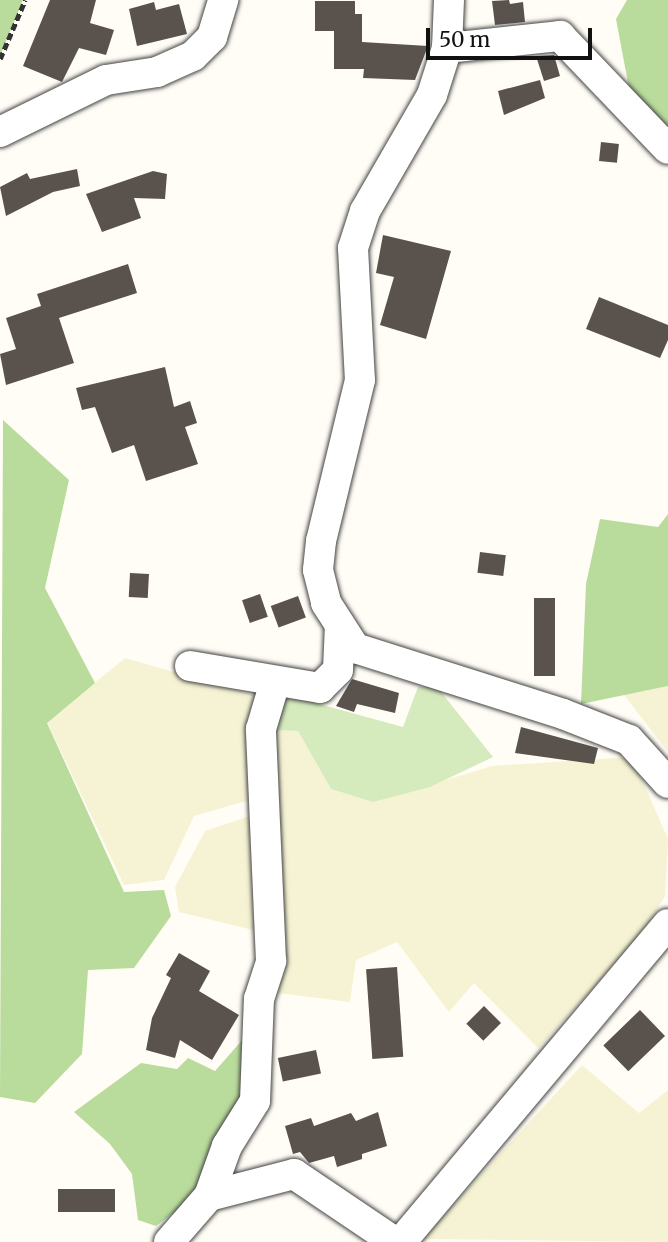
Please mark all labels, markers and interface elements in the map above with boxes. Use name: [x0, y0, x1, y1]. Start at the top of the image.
scale bar: [430, 14, 596, 58]
text: 50 m: [439, 26, 490, 53]

